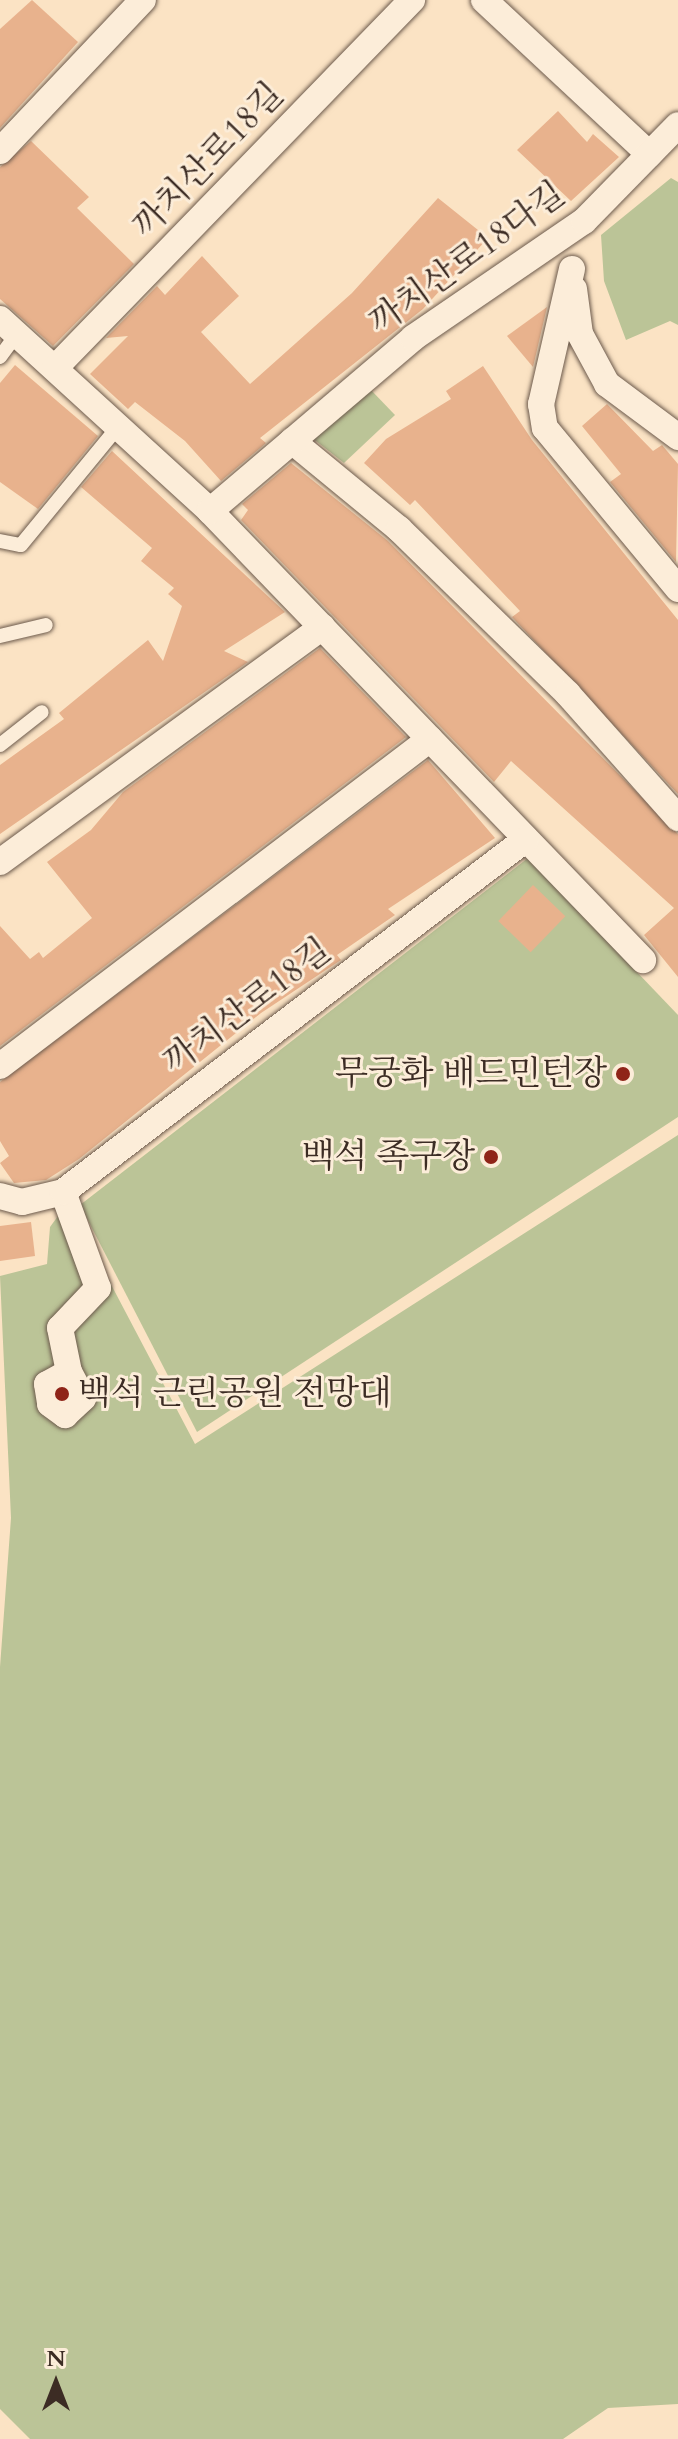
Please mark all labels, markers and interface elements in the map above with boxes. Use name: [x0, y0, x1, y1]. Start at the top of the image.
street label: 까치산로18길: [124, 74, 292, 246]
street label: 까치산로18다길: [361, 173, 573, 343]
street label: 까치산로18길: [155, 930, 339, 1082]
place label: 무궁화 배드민턴장: [335, 1054, 607, 1094]
marker: 무궁화 배드민턴장: [614, 1065, 632, 1083]
place label: 백석 족구장: [302, 1137, 475, 1177]
marker: 백석 족구장: [482, 1148, 500, 1166]
place label: 백석 근린공원 전망대: [78, 1374, 392, 1414]
marker: 백석 근린공원 전망대: [53, 1385, 71, 1403]
north arrow: [16, 2343, 96, 2423]
text: N: [46, 2344, 66, 2374]

